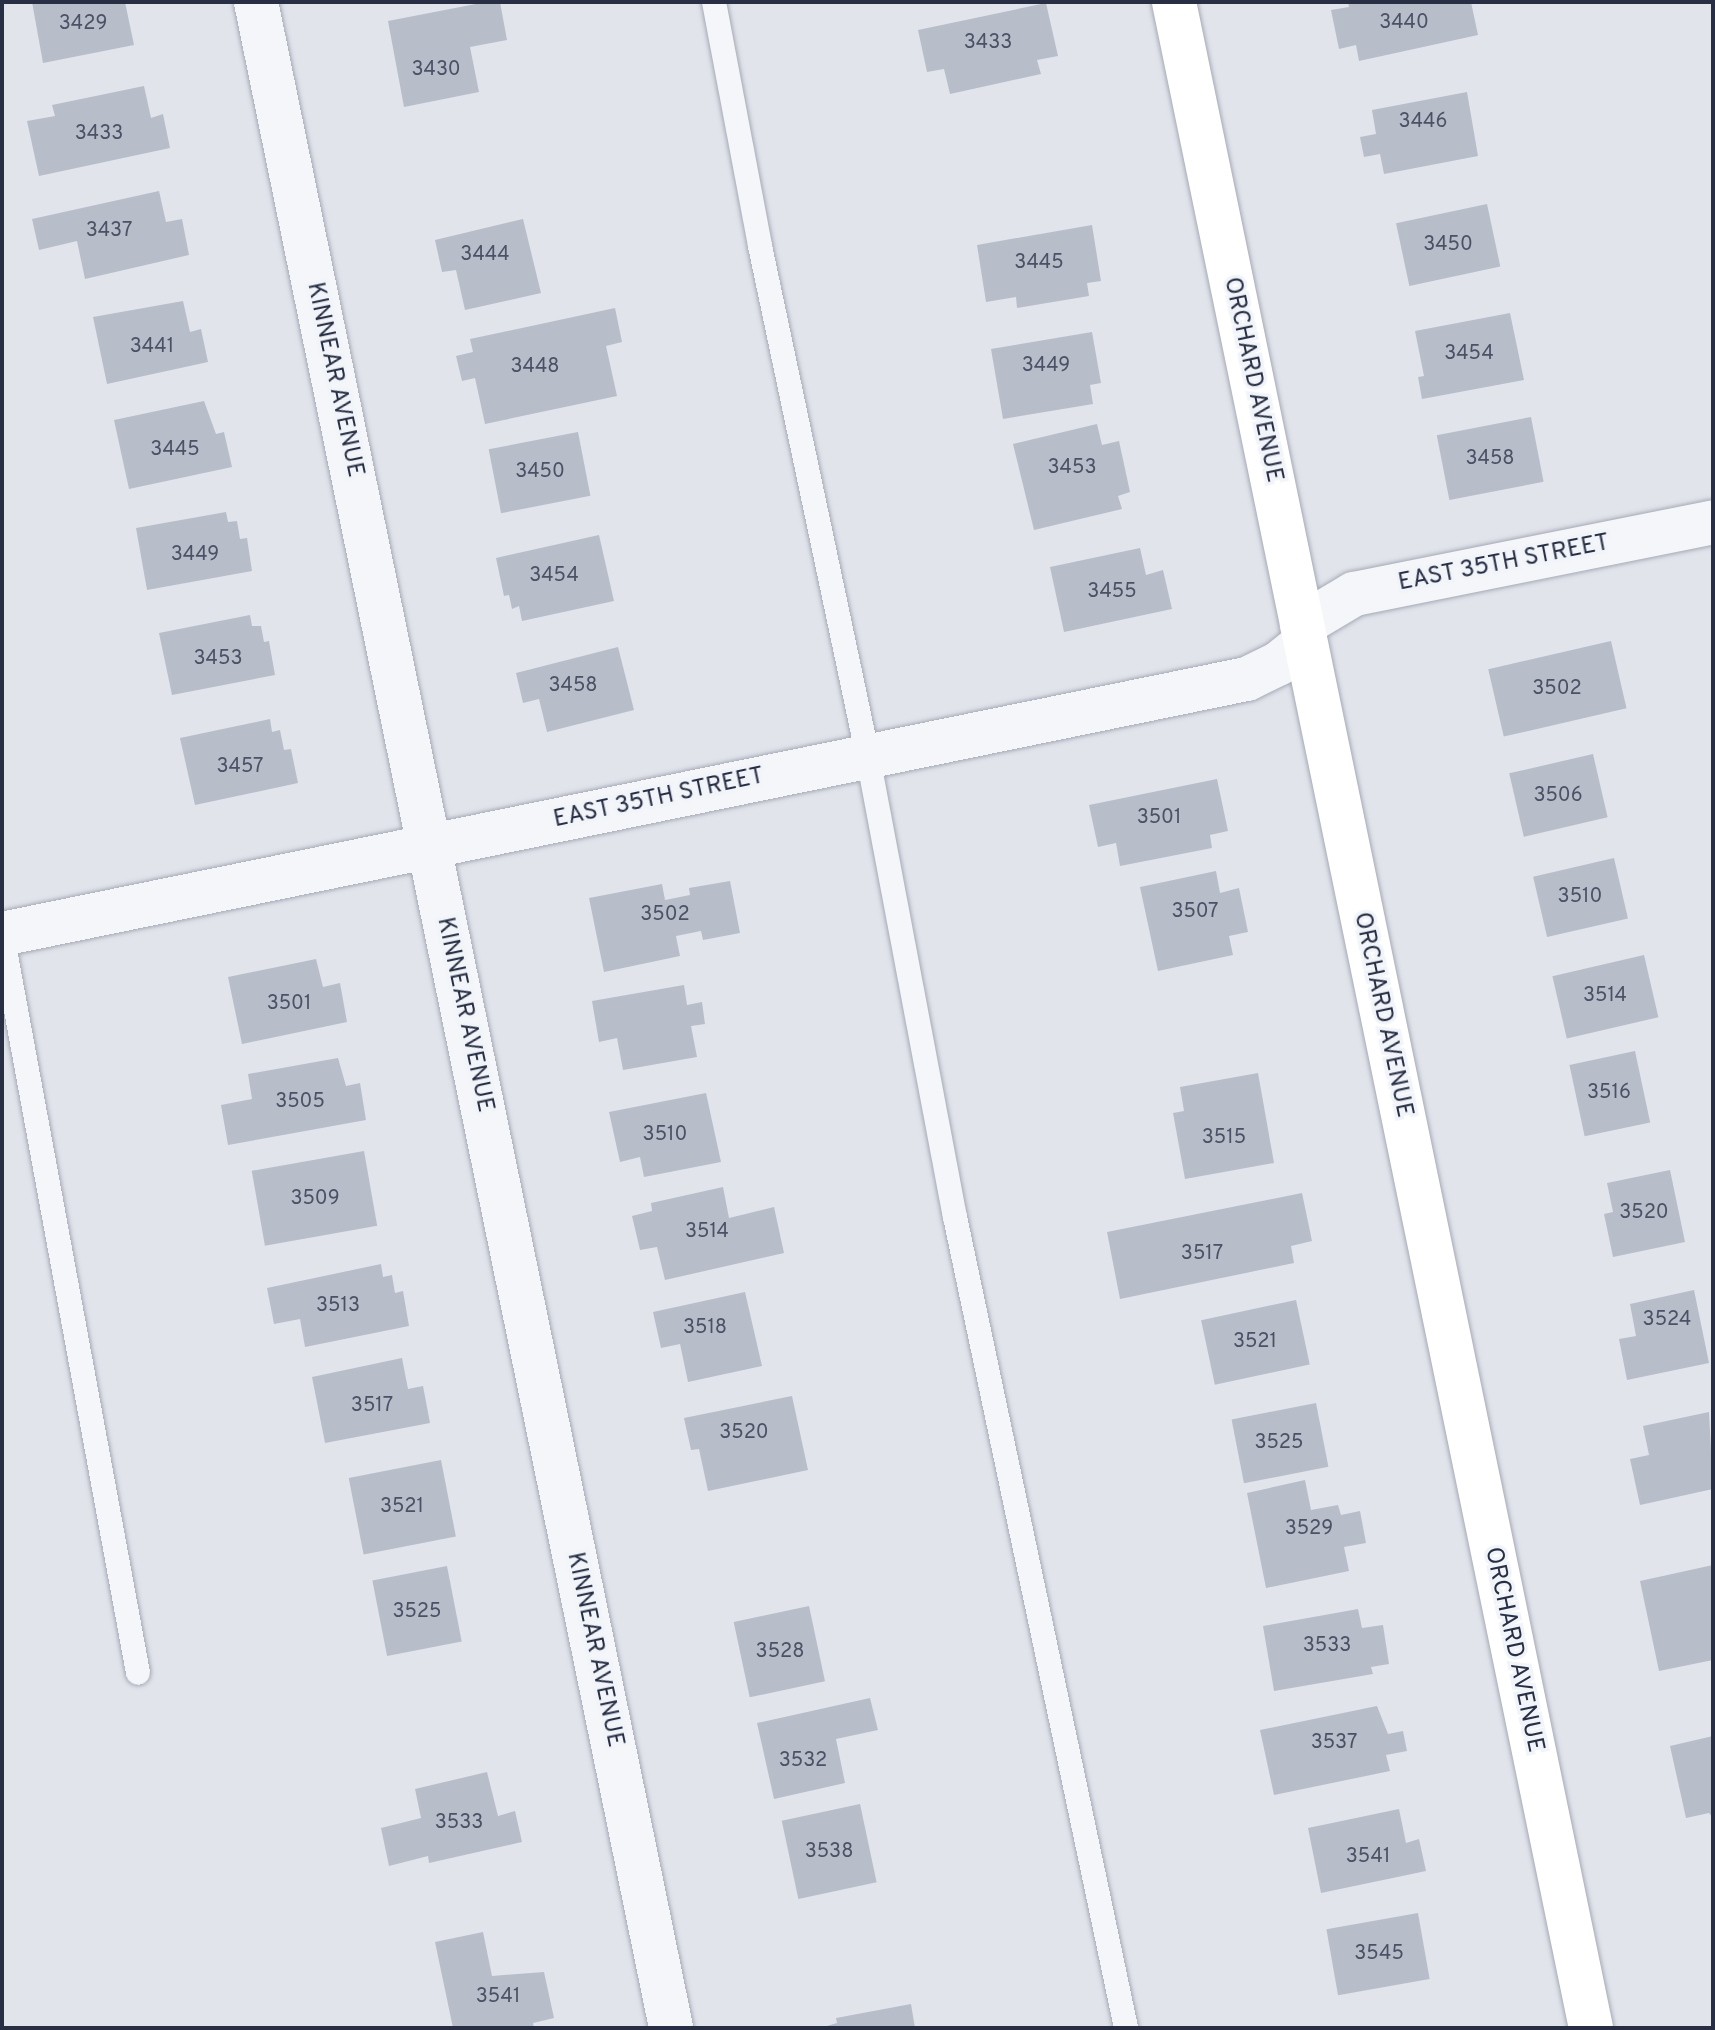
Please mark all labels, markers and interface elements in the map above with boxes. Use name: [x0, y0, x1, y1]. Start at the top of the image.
house number: 3440: [1379, 11, 1429, 35]
house number: 3429: [59, 12, 107, 36]
house number: 3433: [964, 31, 1012, 55]
house number: 3430: [411, 58, 461, 82]
house number: 3446: [1399, 110, 1447, 134]
house number: 3433: [75, 122, 123, 146]
house number: 3437: [86, 219, 132, 243]
house number: 3450: [1423, 233, 1473, 257]
house number: 3444: [460, 243, 510, 267]
house number: 3445: [1014, 251, 1064, 275]
street label: ORCHARD AVENUE: [1216, 274, 1288, 486]
street label: KINNEAR AVENUE: [299, 279, 369, 481]
house number: 3441: [130, 335, 174, 359]
house number: 3454: [1444, 342, 1494, 366]
house number: 3449: [1022, 354, 1070, 378]
house number: 3448: [510, 355, 560, 379]
house number: 3445: [150, 438, 200, 462]
house number: 3458: [1465, 447, 1515, 471]
house number: 3453: [1048, 456, 1096, 480]
house number: 3450: [515, 460, 565, 484]
street label: EAST 35TH STREET: [1395, 529, 1613, 599]
house number: 3449: [171, 543, 219, 567]
house number: 3454: [529, 564, 579, 588]
house number: 3455: [1087, 580, 1137, 604]
house number: 3453: [194, 647, 242, 671]
house number: 3458: [548, 674, 598, 698]
house number: 3502: [1532, 677, 1582, 701]
house number: 3457: [216, 755, 264, 779]
street label: EAST 35TH STREET: [551, 763, 767, 835]
house number: 3506: [1533, 784, 1583, 808]
house number: 3501: [1137, 806, 1181, 830]
house number: 3510: [1558, 885, 1602, 909]
house number: 3507: [1171, 900, 1219, 924]
house number: 3502: [640, 903, 690, 927]
street label: ORCHARD AVENUE: [1346, 909, 1418, 1121]
street label: KINNEAR AVENUE: [429, 914, 499, 1116]
house number: 3514: [1583, 984, 1627, 1008]
house number: 3501: [267, 992, 311, 1016]
house number: 3516: [1587, 1081, 1631, 1105]
house number: 3505: [275, 1090, 325, 1114]
house number: 3510: [643, 1123, 687, 1147]
house number: 3515: [1202, 1126, 1246, 1150]
house number: 3509: [290, 1187, 340, 1211]
house number: 3520: [1619, 1201, 1669, 1225]
house number: 3514: [685, 1220, 729, 1244]
house number: 3517: [1181, 1242, 1223, 1266]
house number: 3513: [316, 1294, 360, 1318]
house number: 3524: [1643, 1308, 1691, 1332]
house number: 3518: [683, 1316, 727, 1340]
house number: 3521: [1233, 1330, 1277, 1354]
house number: 3517: [351, 1394, 393, 1418]
house number: 3520: [719, 1421, 769, 1445]
house number: 3525: [1254, 1431, 1304, 1455]
house number: 3521: [380, 1495, 424, 1519]
house number: 3529: [1285, 1517, 1333, 1541]
street label: ORCHARD AVENUE: [1477, 1544, 1549, 1756]
street label: KINNEAR AVENUE: [559, 1549, 629, 1751]
house number: 3525: [392, 1600, 442, 1624]
house number: 3533: [1303, 1634, 1351, 1658]
house number: 3528: [756, 1640, 804, 1664]
house number: 3537: [1311, 1731, 1357, 1755]
house number: 3532: [779, 1749, 827, 1773]
house number: 3533: [435, 1811, 483, 1835]
house number: 3538: [805, 1840, 853, 1864]
house number: 3541: [1346, 1845, 1390, 1869]
house number: 3545: [1354, 1942, 1404, 1966]
house number: 3541: [476, 1985, 520, 2009]

